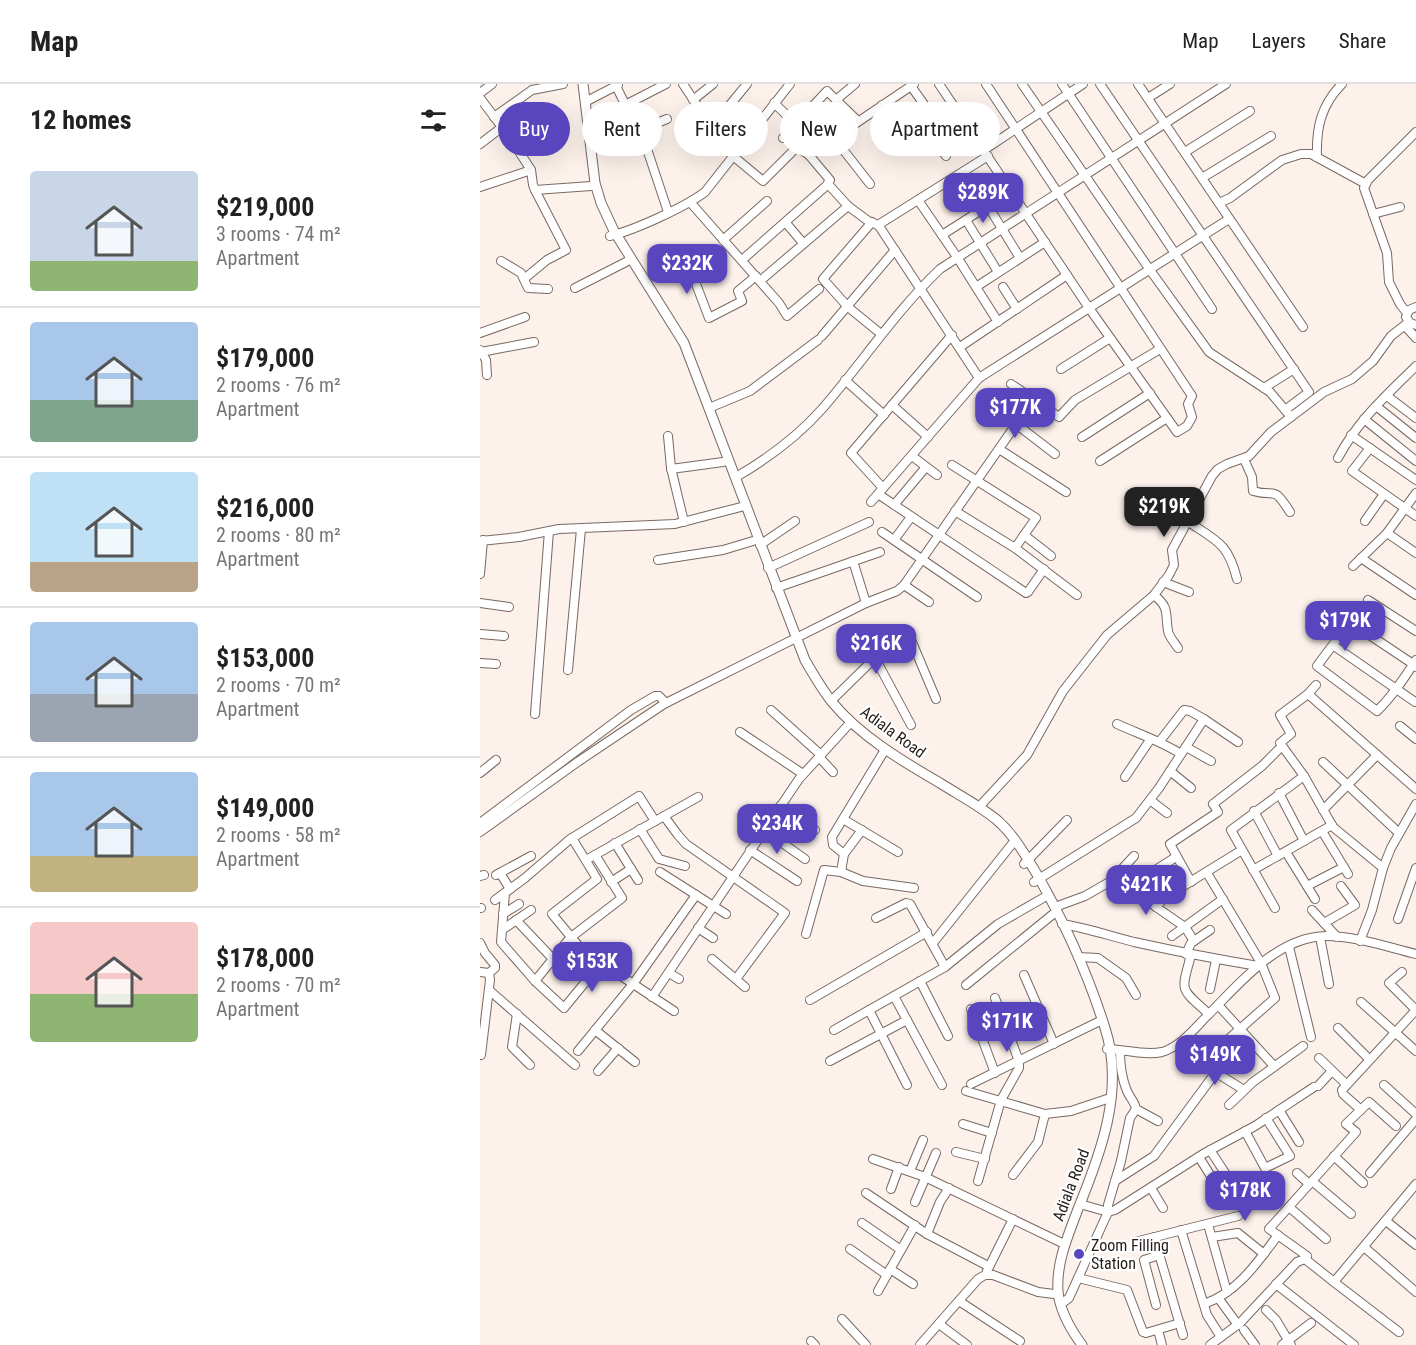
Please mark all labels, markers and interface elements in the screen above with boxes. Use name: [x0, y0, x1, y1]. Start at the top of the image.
text: Map: [30, 25, 78, 58]
text: Map: [1182, 29, 1219, 53]
text: Layers: [1252, 29, 1306, 53]
text: Share: [1339, 29, 1386, 53]
chip: Buy: [498, 102, 570, 156]
chip: Rent: [582, 102, 662, 156]
chip: Filters: [674, 102, 768, 156]
chip: New: [780, 102, 858, 156]
chip: Apartment: [870, 102, 1000, 156]
icon: filters: [417, 104, 450, 137]
text: 12 homes: [30, 105, 132, 135]
pin: $289K: [941, 173, 1025, 224]
text: $289K: [957, 180, 1009, 204]
text: $219,000: [216, 192, 314, 222]
icon: home: [78, 195, 150, 267]
text: 3 rooms · 74 m²: [216, 222, 341, 246]
pin: $232K: [645, 244, 729, 295]
text: Apartment: [216, 246, 300, 270]
text: $232K: [661, 251, 713, 275]
text: $179,000: [216, 343, 314, 373]
icon: home: [78, 346, 150, 418]
text: 2 rooms · 76 m²: [216, 373, 341, 397]
pin: $177K: [973, 388, 1057, 439]
text: $177K: [989, 395, 1041, 419]
text: Apartment: [216, 397, 300, 421]
pin: $219K: [1122, 487, 1206, 538]
text: $216,000: [216, 493, 314, 523]
text: $219K: [1138, 494, 1190, 518]
icon: home: [78, 496, 150, 568]
text: 2 rooms · 80 m²: [216, 523, 341, 547]
text: Apartment: [216, 547, 300, 571]
pin: $179K: [1303, 601, 1387, 652]
text: $179K: [1319, 608, 1371, 632]
pin: $216K: [834, 624, 918, 675]
text: $216K: [850, 631, 902, 655]
text: $153,000: [216, 643, 314, 673]
icon: home: [78, 646, 150, 718]
text: 2 rooms · 70 m²: [216, 673, 341, 697]
text: Apartment: [216, 697, 300, 721]
street label: Adiala Road: [857, 702, 929, 762]
text: $149,000: [216, 793, 314, 823]
icon: home: [78, 796, 150, 868]
pin: $234K: [735, 804, 819, 855]
text: $234K: [751, 811, 803, 835]
text: 2 rooms · 58 m²: [216, 823, 341, 847]
text: Apartment: [216, 847, 300, 871]
pin: $421K: [1104, 865, 1188, 916]
text: $421K: [1120, 872, 1172, 896]
pin: $153K: [550, 942, 634, 993]
text: $178,000: [216, 943, 314, 973]
icon: home: [78, 946, 150, 1018]
text: $153K: [566, 949, 618, 973]
text: 2 rooms · 70 m²: [216, 973, 341, 997]
text: Apartment: [216, 997, 300, 1021]
pin: $171K: [965, 1002, 1049, 1053]
text: $171K: [981, 1009, 1033, 1033]
pin: $149K: [1173, 1035, 1257, 1086]
text: $149K: [1189, 1042, 1241, 1066]
street label: Adiala Road: [1049, 1146, 1093, 1224]
pin: $178K: [1203, 1171, 1287, 1222]
text: $178K: [1219, 1178, 1271, 1202]
place label: Zoom Filling Station: [1091, 1236, 1169, 1273]
marker: Zoom Filling Station: [1072, 1247, 1086, 1261]

